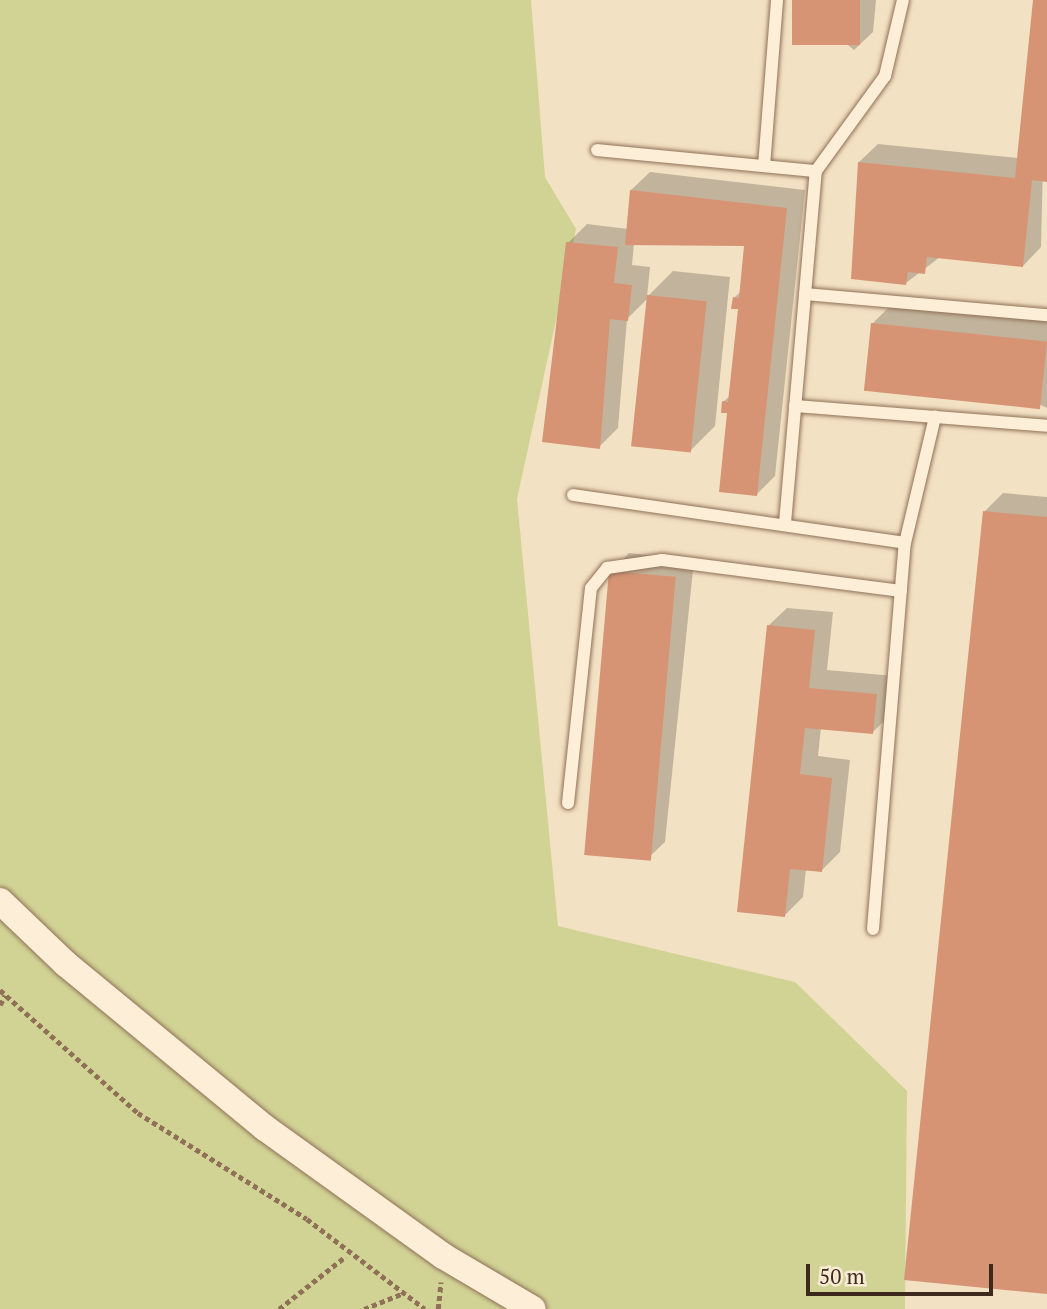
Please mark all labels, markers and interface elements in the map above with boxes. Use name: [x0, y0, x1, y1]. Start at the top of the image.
scale bar: [809, 1250, 996, 1294]
text: 50 m: [819, 1262, 865, 1290]

